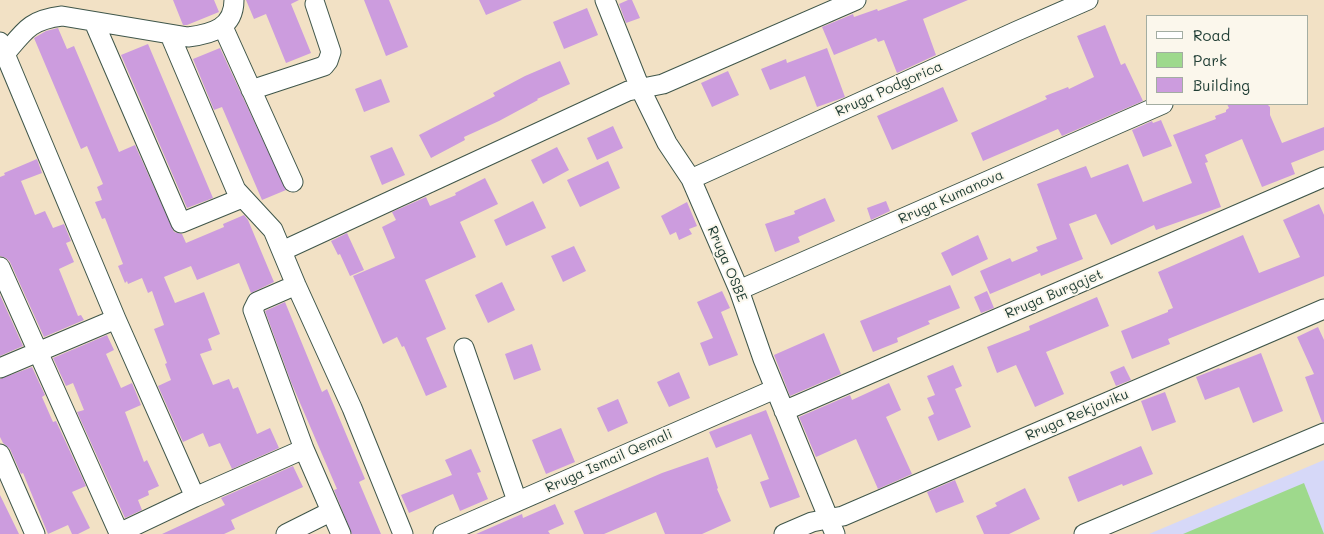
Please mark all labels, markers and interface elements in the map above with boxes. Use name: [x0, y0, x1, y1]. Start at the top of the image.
legend: [1146, 15, 1309, 105]
text: Road: [1193, 25, 1230, 45]
text: Park: [1193, 50, 1227, 70]
street label: Rruga Podgorica: [833, 58, 945, 120]
text: Building: [1193, 75, 1250, 95]
street label: Rruga Kumanova: [896, 166, 1006, 228]
street label: Rruga OSBE: [704, 224, 750, 304]
street label: Rruga Burgajet: [1003, 266, 1105, 322]
street label: Rruga Rekjaviku: [1023, 386, 1131, 444]
street label: Rruga Ismail Qemali: [543, 425, 675, 497]

